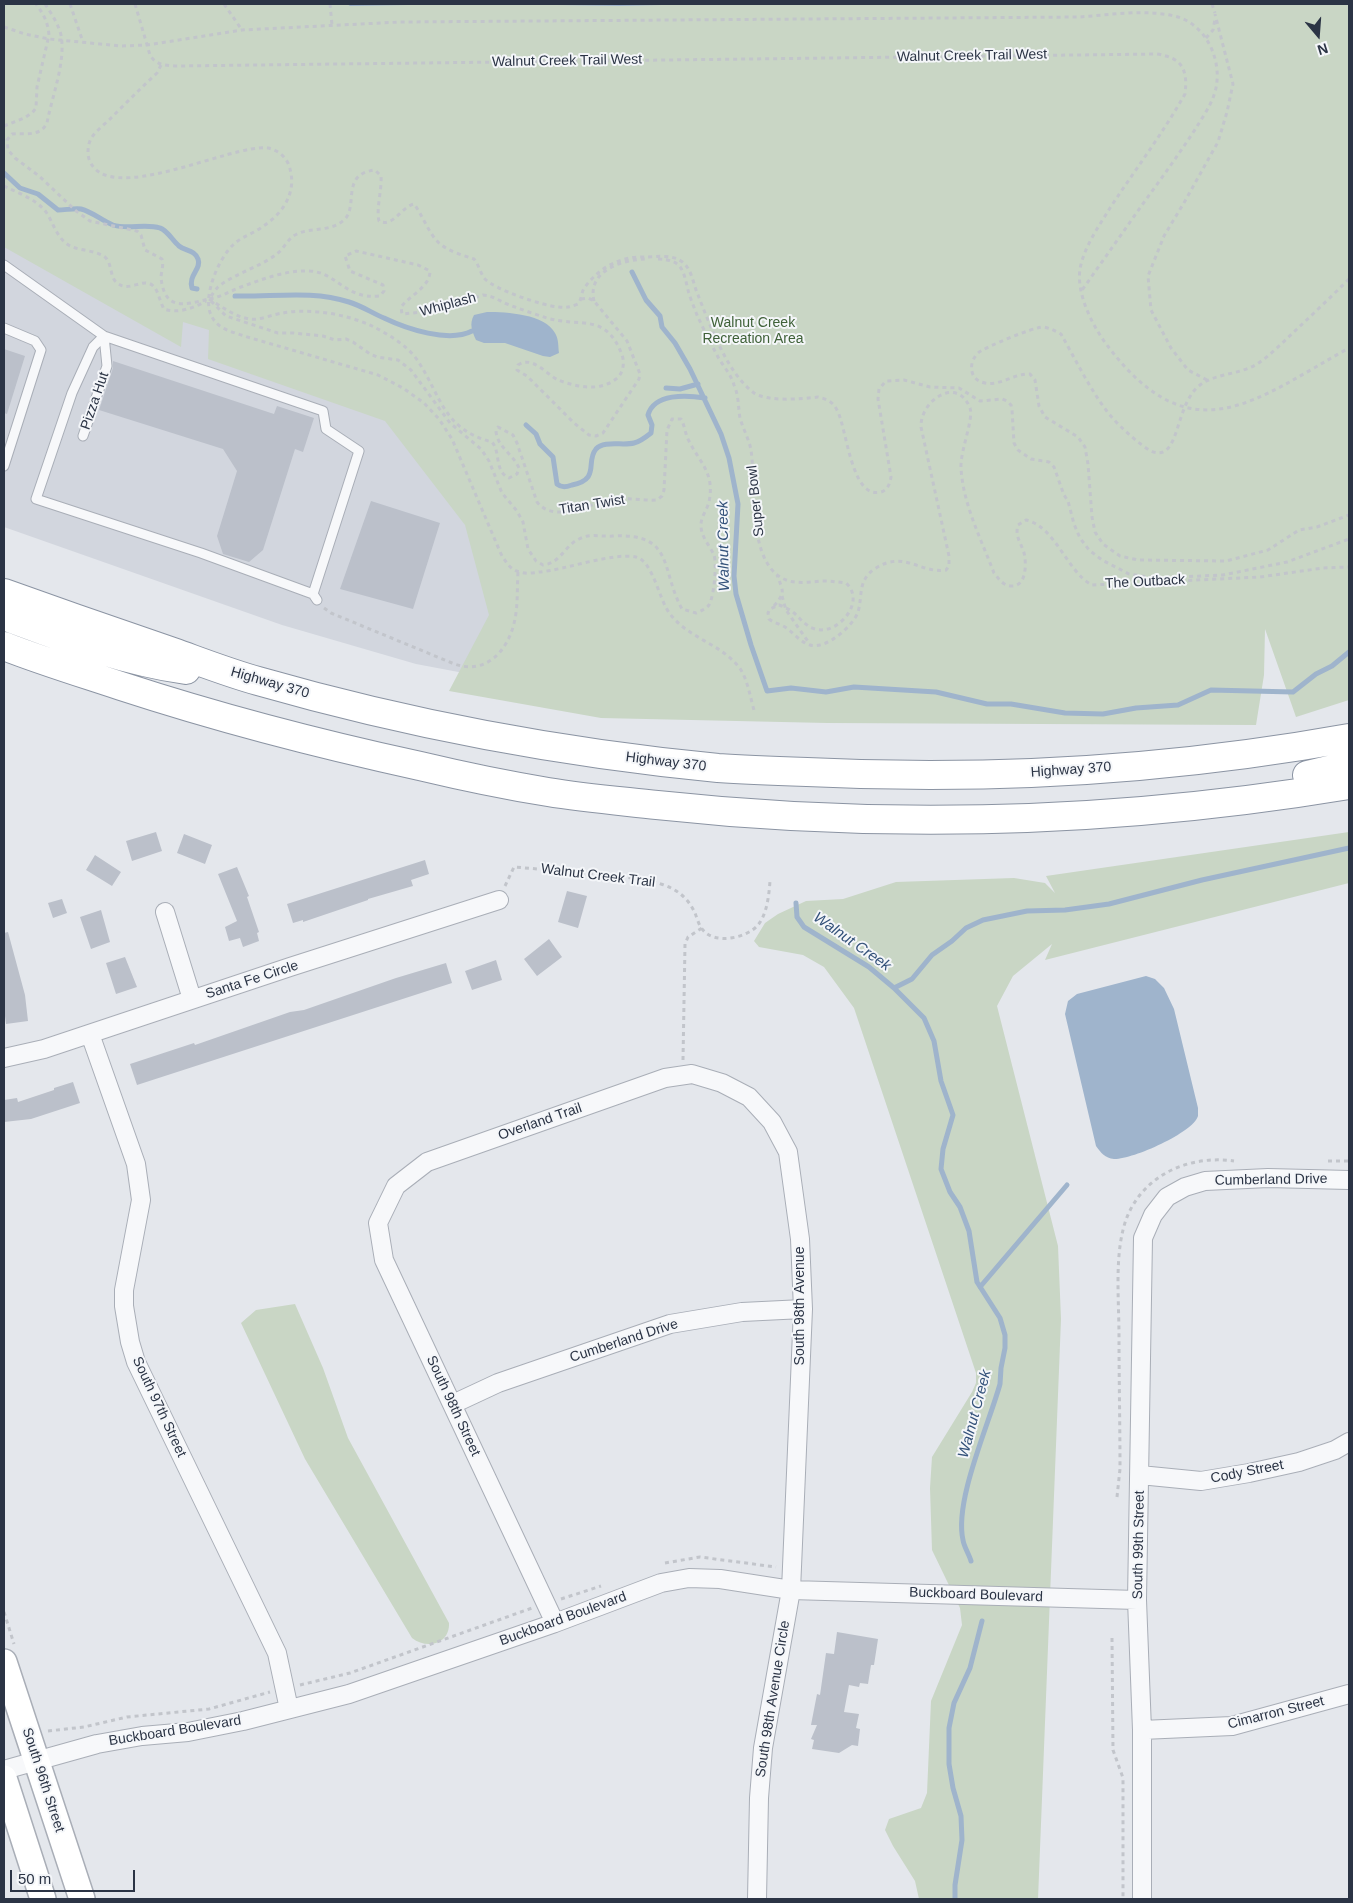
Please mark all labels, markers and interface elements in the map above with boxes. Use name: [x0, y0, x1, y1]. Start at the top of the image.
north arrow: [1293, 10, 1343, 60]
text: N: [1315, 40, 1330, 58]
street label: Walnut Creek Trail West: [897, 46, 1047, 66]
street label: Walnut Creek Trail West: [492, 51, 642, 71]
street label: Whiplash: [418, 289, 478, 321]
park label: Walnut Creek Recreation Area: [702, 315, 804, 348]
street label: Pizza Hut: [77, 370, 113, 432]
street label: Super Bowl: [744, 465, 768, 537]
street label: Titan Twist: [558, 492, 626, 518]
water label: Walnut Creek: [714, 501, 734, 591]
street label: The Outback: [1105, 572, 1185, 592]
street label: Highway 370: [229, 664, 311, 702]
street label: Highway 370: [625, 749, 707, 775]
street label: Highway 370: [1030, 759, 1112, 781]
street label: Walnut Creek Trail: [540, 861, 656, 891]
water label: Walnut Creek: [810, 909, 894, 975]
street label: Santa Fe Circle: [204, 957, 300, 1003]
street label: Overland Trail: [496, 1100, 584, 1144]
street label: Cumberland Drive: [1214, 1171, 1328, 1189]
street label: South 98th Avenue: [792, 1247, 808, 1365]
street label: Cumberland Drive: [568, 1316, 680, 1366]
street label: South 98th Street: [422, 1353, 484, 1459]
street label: South 97th Street: [128, 1354, 190, 1460]
water label: Walnut Creek: [955, 1368, 995, 1460]
street label: Cody Street: [1209, 1457, 1285, 1487]
street label: South 99th Street: [1130, 1490, 1148, 1600]
street label: Buckboard Boulevard: [909, 1584, 1043, 1606]
street label: Buckboard Boulevard: [497, 1588, 629, 1650]
street label: South 98th Avenue Circle: [752, 1619, 794, 1779]
street label: Cimarron Street: [1226, 1693, 1326, 1733]
street label: Buckboard Boulevard: [108, 1712, 242, 1750]
street label: South 96th Street: [18, 1726, 68, 1834]
scale bar: [12, 1860, 138, 1892]
text: 50 m: [18, 1870, 51, 1887]

